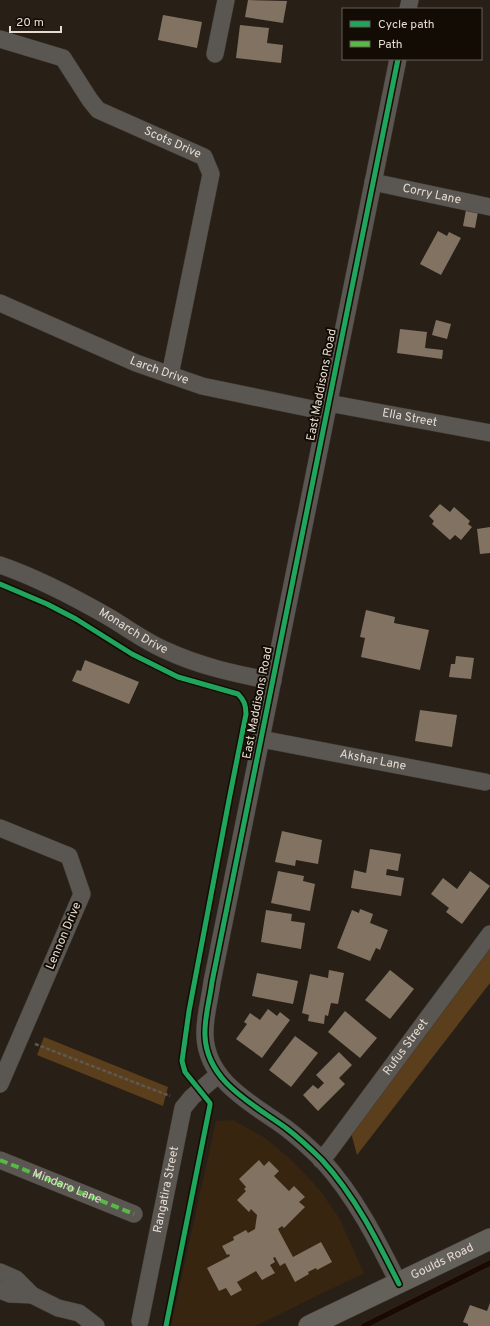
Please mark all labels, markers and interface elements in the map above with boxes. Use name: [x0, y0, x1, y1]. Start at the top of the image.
scale bar: [10, 8, 61, 34]
legend: [342, 8, 482, 60]
text: 20 m: [16, 15, 44, 31]
text: Cycle path: [378, 17, 435, 33]
text: Path: [378, 37, 403, 53]
street label: Scots Drive: [141, 123, 204, 163]
street label: Corry Lane: [401, 180, 463, 209]
street label: East Maddisons Road: [303, 328, 341, 442]
street label: Larch Drive: [127, 353, 191, 389]
street label: Ella Street: [381, 405, 438, 431]
street label: Monarch Drive: [95, 605, 170, 658]
street label: East Maddisons Road: [239, 646, 277, 760]
street label: Akshar Lane: [338, 746, 408, 775]
street label: Lennon Drive: [43, 900, 85, 972]
street label: Rufus Street: [380, 1016, 432, 1079]
street label: Rangatira Street: [150, 1145, 183, 1235]
street label: Mindaro Lane: [30, 1166, 104, 1208]
street label: Goulds Road: [408, 1240, 476, 1284]

